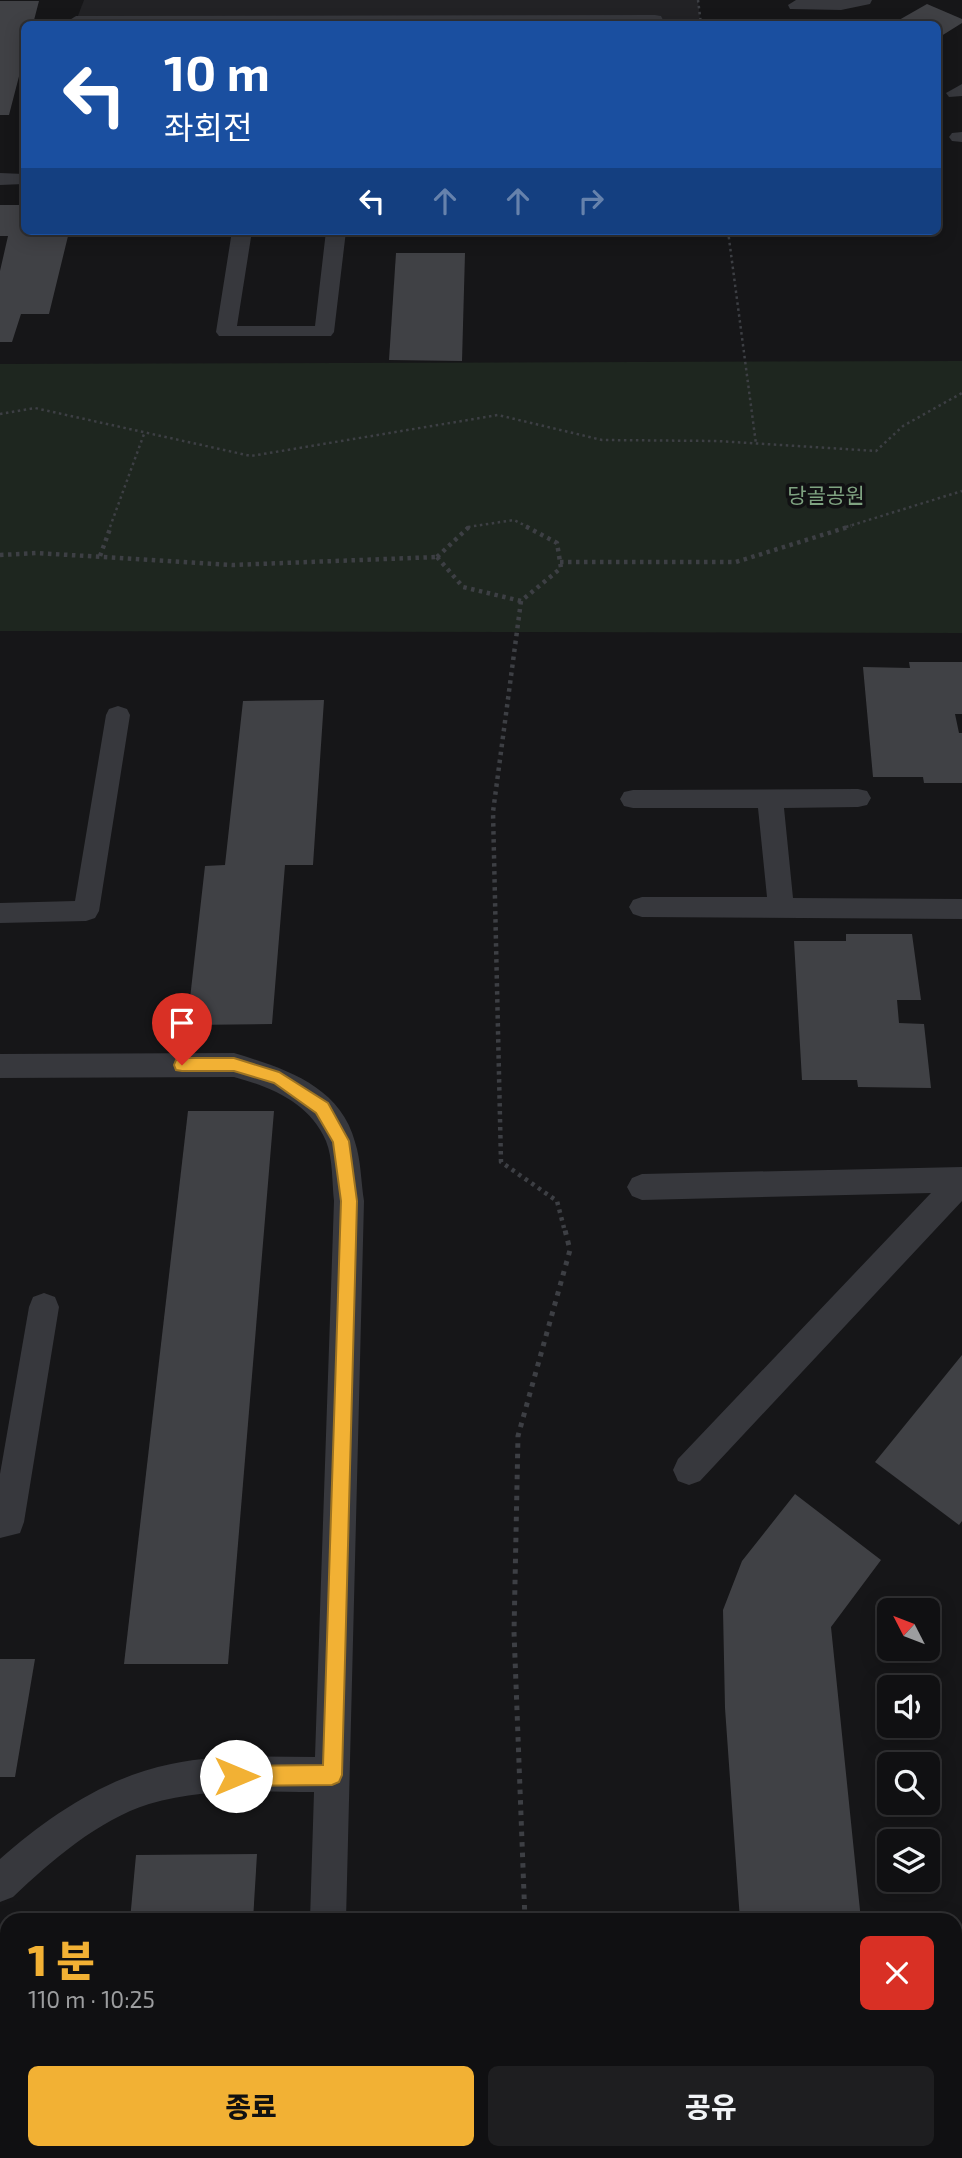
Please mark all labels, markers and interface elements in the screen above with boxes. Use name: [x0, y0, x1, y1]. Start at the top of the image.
text: 10 m: [164, 42, 270, 101]
icon: left: [49, 49, 140, 140]
text: 좌회전: [164, 107, 252, 145]
icon: left: [353, 182, 391, 220]
icon: ahead: [426, 182, 464, 220]
icon: ahead: [499, 182, 537, 220]
icon: right: [572, 182, 610, 220]
park label: 당골공원: [787, 482, 865, 507]
pin: [152, 993, 212, 1065]
icon: arrive: [163, 1004, 201, 1042]
north arrow: [877, 1598, 940, 1661]
map controls: [877, 1598, 940, 1892]
button: sound: [877, 1675, 940, 1738]
position arrow: [199, 1739, 273, 1813]
button: search: [877, 1752, 940, 1815]
button: layers: [877, 1829, 940, 1892]
text: 1 분: [28, 1934, 95, 1984]
button: close: [860, 1936, 934, 2010]
text: 110 m · 10:25: [28, 1985, 155, 2013]
button: 종료: [28, 2066, 474, 2146]
button: 공유: [488, 2066, 934, 2146]

